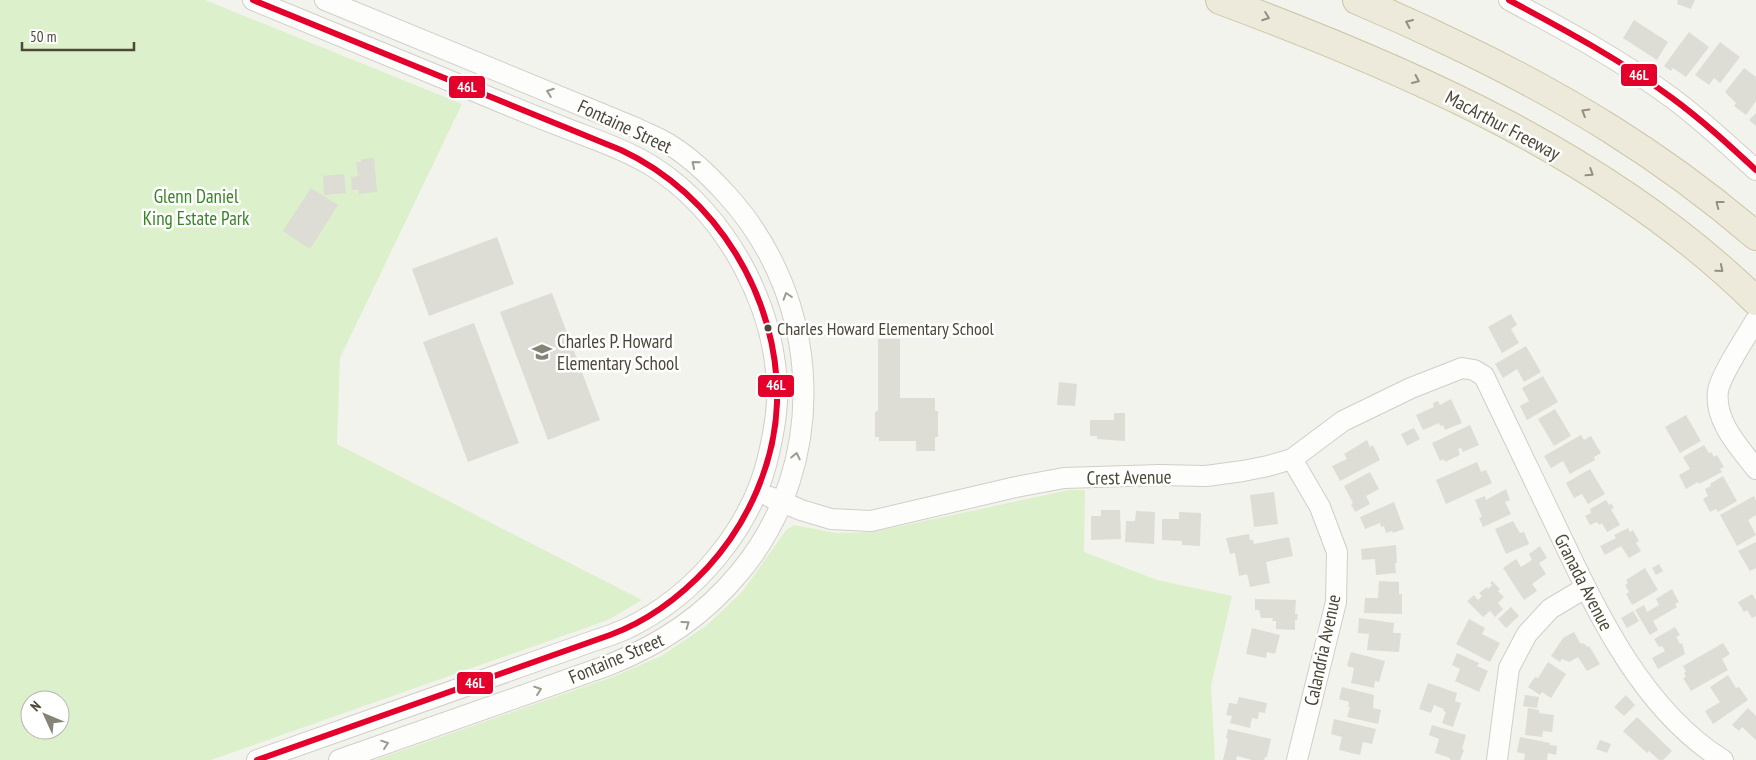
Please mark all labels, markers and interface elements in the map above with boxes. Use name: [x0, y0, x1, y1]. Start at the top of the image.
one-way arrow: [1261, 11, 1270, 21]
one-way arrow: [1405, 19, 1414, 29]
scale bar: [22, 20, 135, 52]
text: 50 m: [30, 27, 56, 46]
line badge: 46L: [1620, 63, 1658, 87]
text: 46L: [1629, 66, 1649, 84]
one-way arrow: [1411, 73, 1420, 84]
line badge: 46L: [448, 75, 486, 99]
text: 46L: [457, 78, 477, 96]
street label: MacArthur Freeway: [1441, 85, 1565, 166]
one-way arrow: [547, 88, 555, 98]
street label: Fontaine Street: [574, 94, 676, 159]
one-way arrow: [1582, 109, 1591, 119]
one-way arrow: [692, 162, 701, 170]
one-way arrow: [1584, 167, 1593, 176]
park label: Glenn Daniel King Estate Park: [143, 184, 250, 230]
one-way arrow: [1716, 202, 1725, 210]
one-way arrow: [1715, 264, 1724, 273]
one-way arrow: [782, 292, 792, 301]
place label: Charles Howard Elementary School: [777, 317, 995, 340]
marker: Charles Howard Elementary School: [763, 323, 773, 333]
place label: Charles P. Howard Elementary School: [557, 329, 679, 375]
school or university icon: Charles P. Howard Elementary School: [531, 341, 553, 363]
line badge: 46L: [757, 374, 795, 398]
text: 46L: [766, 376, 786, 394]
one-way arrow: [790, 451, 801, 460]
street label: Crest Avenue: [1086, 464, 1172, 490]
street label: Granada Avenue: [1549, 530, 1619, 635]
street label: Calandria Avenue: [1298, 592, 1346, 708]
one-way arrow: [680, 621, 690, 630]
street label: Fontaine Street: [565, 627, 668, 689]
line badge: 46L: [456, 671, 494, 695]
text: 46L: [465, 674, 485, 692]
one-way arrow: [534, 686, 542, 696]
north arrow: [20, 690, 70, 740]
text: N: [27, 697, 45, 715]
one-way arrow: [380, 740, 389, 750]

